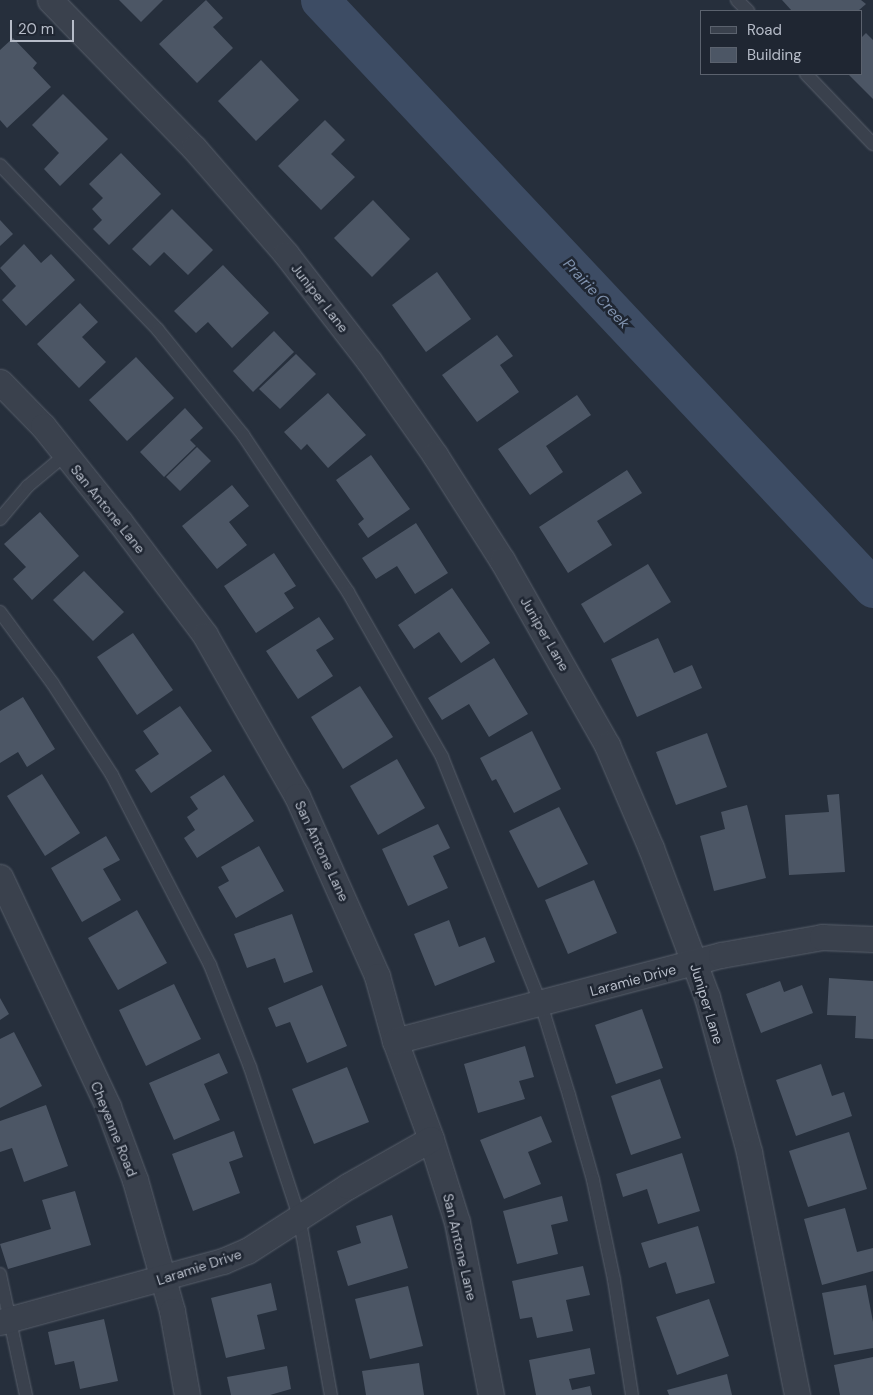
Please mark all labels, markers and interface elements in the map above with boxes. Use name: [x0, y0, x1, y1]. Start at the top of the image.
scale bar: [12, 10, 76, 42]
legend: [700, 10, 863, 75]
text: 20 m: [18, 19, 54, 39]
text: Road: [747, 20, 782, 40]
text: Building: [747, 45, 802, 65]
water label: Prairie Creek: [559, 255, 633, 333]
street label: Juniper Lane: [288, 260, 352, 336]
street label: San Antone Lane: [67, 461, 149, 557]
street label: Juniper Lane: [517, 594, 573, 674]
street label: San Antone Lane: [291, 798, 353, 904]
street label: Laramie Drive: [588, 960, 678, 1000]
street label: Juniper Lane: [687, 962, 727, 1046]
street label: Cheyenne Road: [87, 1079, 141, 1179]
street label: San Antone Lane: [440, 1192, 480, 1302]
street label: Laramie Drive: [154, 1245, 244, 1289]

